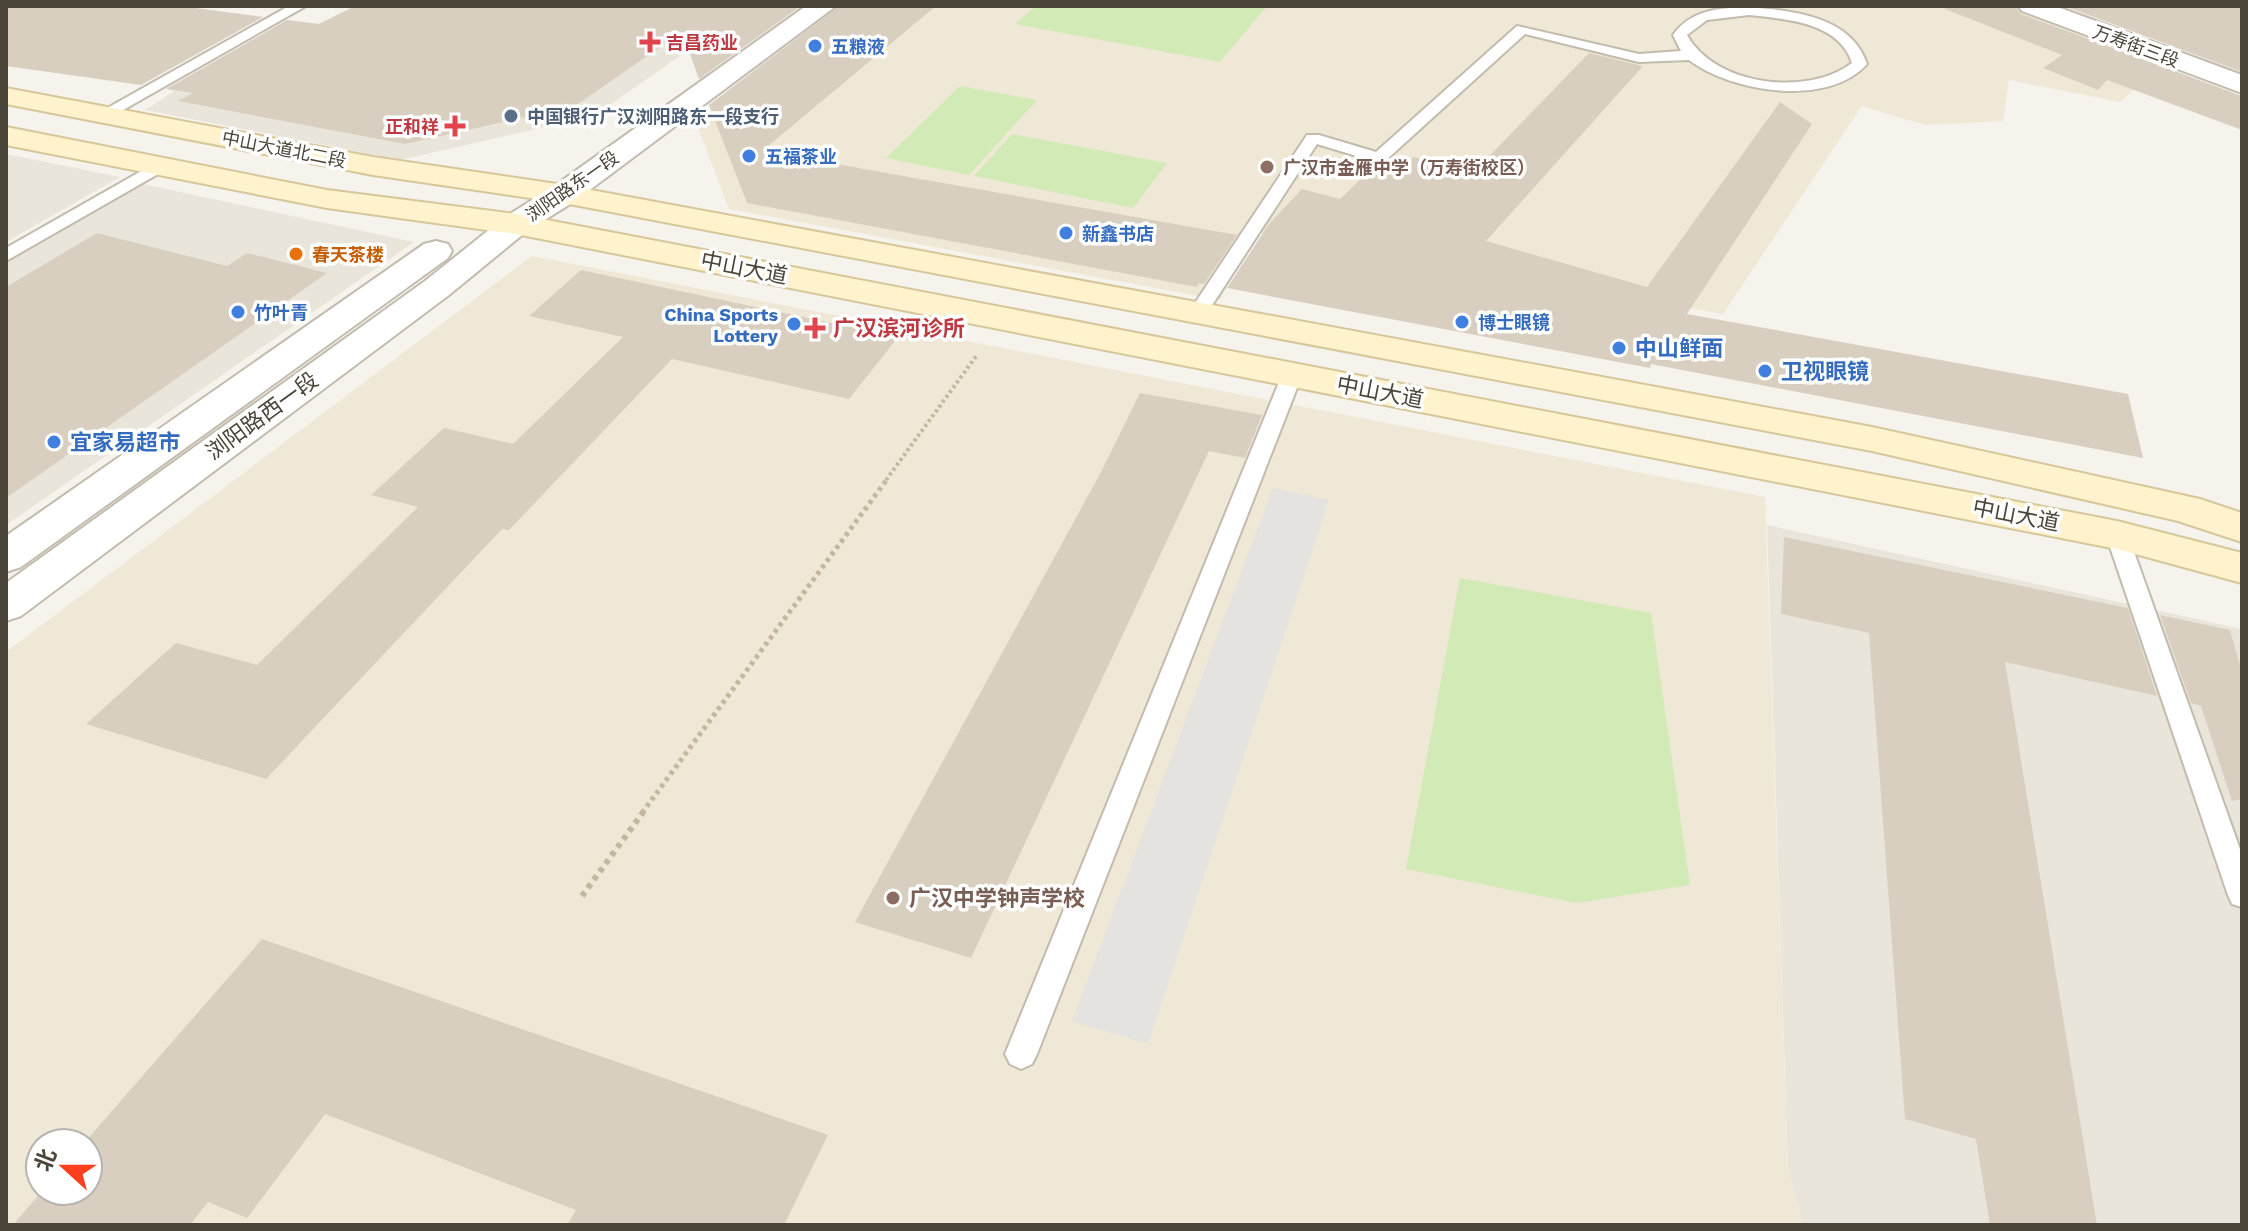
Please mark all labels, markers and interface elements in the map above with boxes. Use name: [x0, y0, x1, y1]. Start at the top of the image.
street label: 万寿街三段: [2090, 21, 2182, 71]
place label: 吉昌药业: [666, 32, 738, 53]
marker: 吉昌药业: [641, 33, 659, 51]
place label: 五粮液: [831, 36, 885, 57]
marker: 五粮液: [806, 37, 824, 55]
place label: 中国银行广汉浏阳路东一段支行: [527, 106, 779, 127]
marker: 中国银行广汉浏阳路东一段支行: [502, 107, 520, 125]
place label: 正和祥: [385, 116, 439, 137]
marker: 正和祥: [446, 117, 464, 135]
street label: 中山大道北二段: [220, 127, 348, 171]
street label: 浏阳路东一段: [522, 146, 622, 226]
place label: 五福茶业: [765, 146, 837, 167]
marker: 五福茶业: [740, 147, 758, 165]
place label: 广汉市金雁中学（万寿街校区）: [1283, 157, 1535, 178]
marker: 广汉市金雁中学（万寿街校区）: [1258, 158, 1276, 176]
place label: 新鑫书店: [1082, 223, 1154, 244]
marker: 新鑫书店: [1057, 224, 1075, 242]
place label: 春天茶楼: [312, 244, 384, 265]
marker: 春天茶楼: [287, 245, 305, 263]
street label: 中山大道: [698, 247, 790, 289]
place label: 竹叶青: [254, 302, 308, 323]
marker: 竹叶青: [229, 303, 247, 321]
place label: China Sports Lottery: [664, 304, 779, 346]
place label: 博士眼镜: [1478, 312, 1550, 333]
marker: 博士眼镜: [1453, 313, 1471, 331]
marker: China Sports Lottery: [785, 315, 803, 333]
place label: 广汉滨河诊所: [833, 316, 965, 341]
marker: 广汉滨河诊所: [804, 317, 826, 339]
place label: 中山鲜面: [1635, 336, 1723, 361]
marker: 中山鲜面: [1610, 339, 1628, 357]
place label: 卫视眼镜: [1781, 359, 1869, 384]
marker: 卫视眼镜: [1756, 362, 1774, 380]
street label: 浏阳路西一段: [201, 367, 323, 465]
street label: 中山大道: [1334, 371, 1426, 413]
place label: 宜家易超市: [70, 430, 180, 455]
marker: 宜家易超市: [45, 433, 63, 451]
street label: 中山大道: [1970, 494, 2062, 536]
place label: 广汉中学钟声学校: [909, 886, 1085, 911]
marker: 广汉中学钟声学校: [884, 889, 902, 907]
north arrow: [24, 1127, 104, 1207]
text: 北: [30, 1145, 61, 1175]

